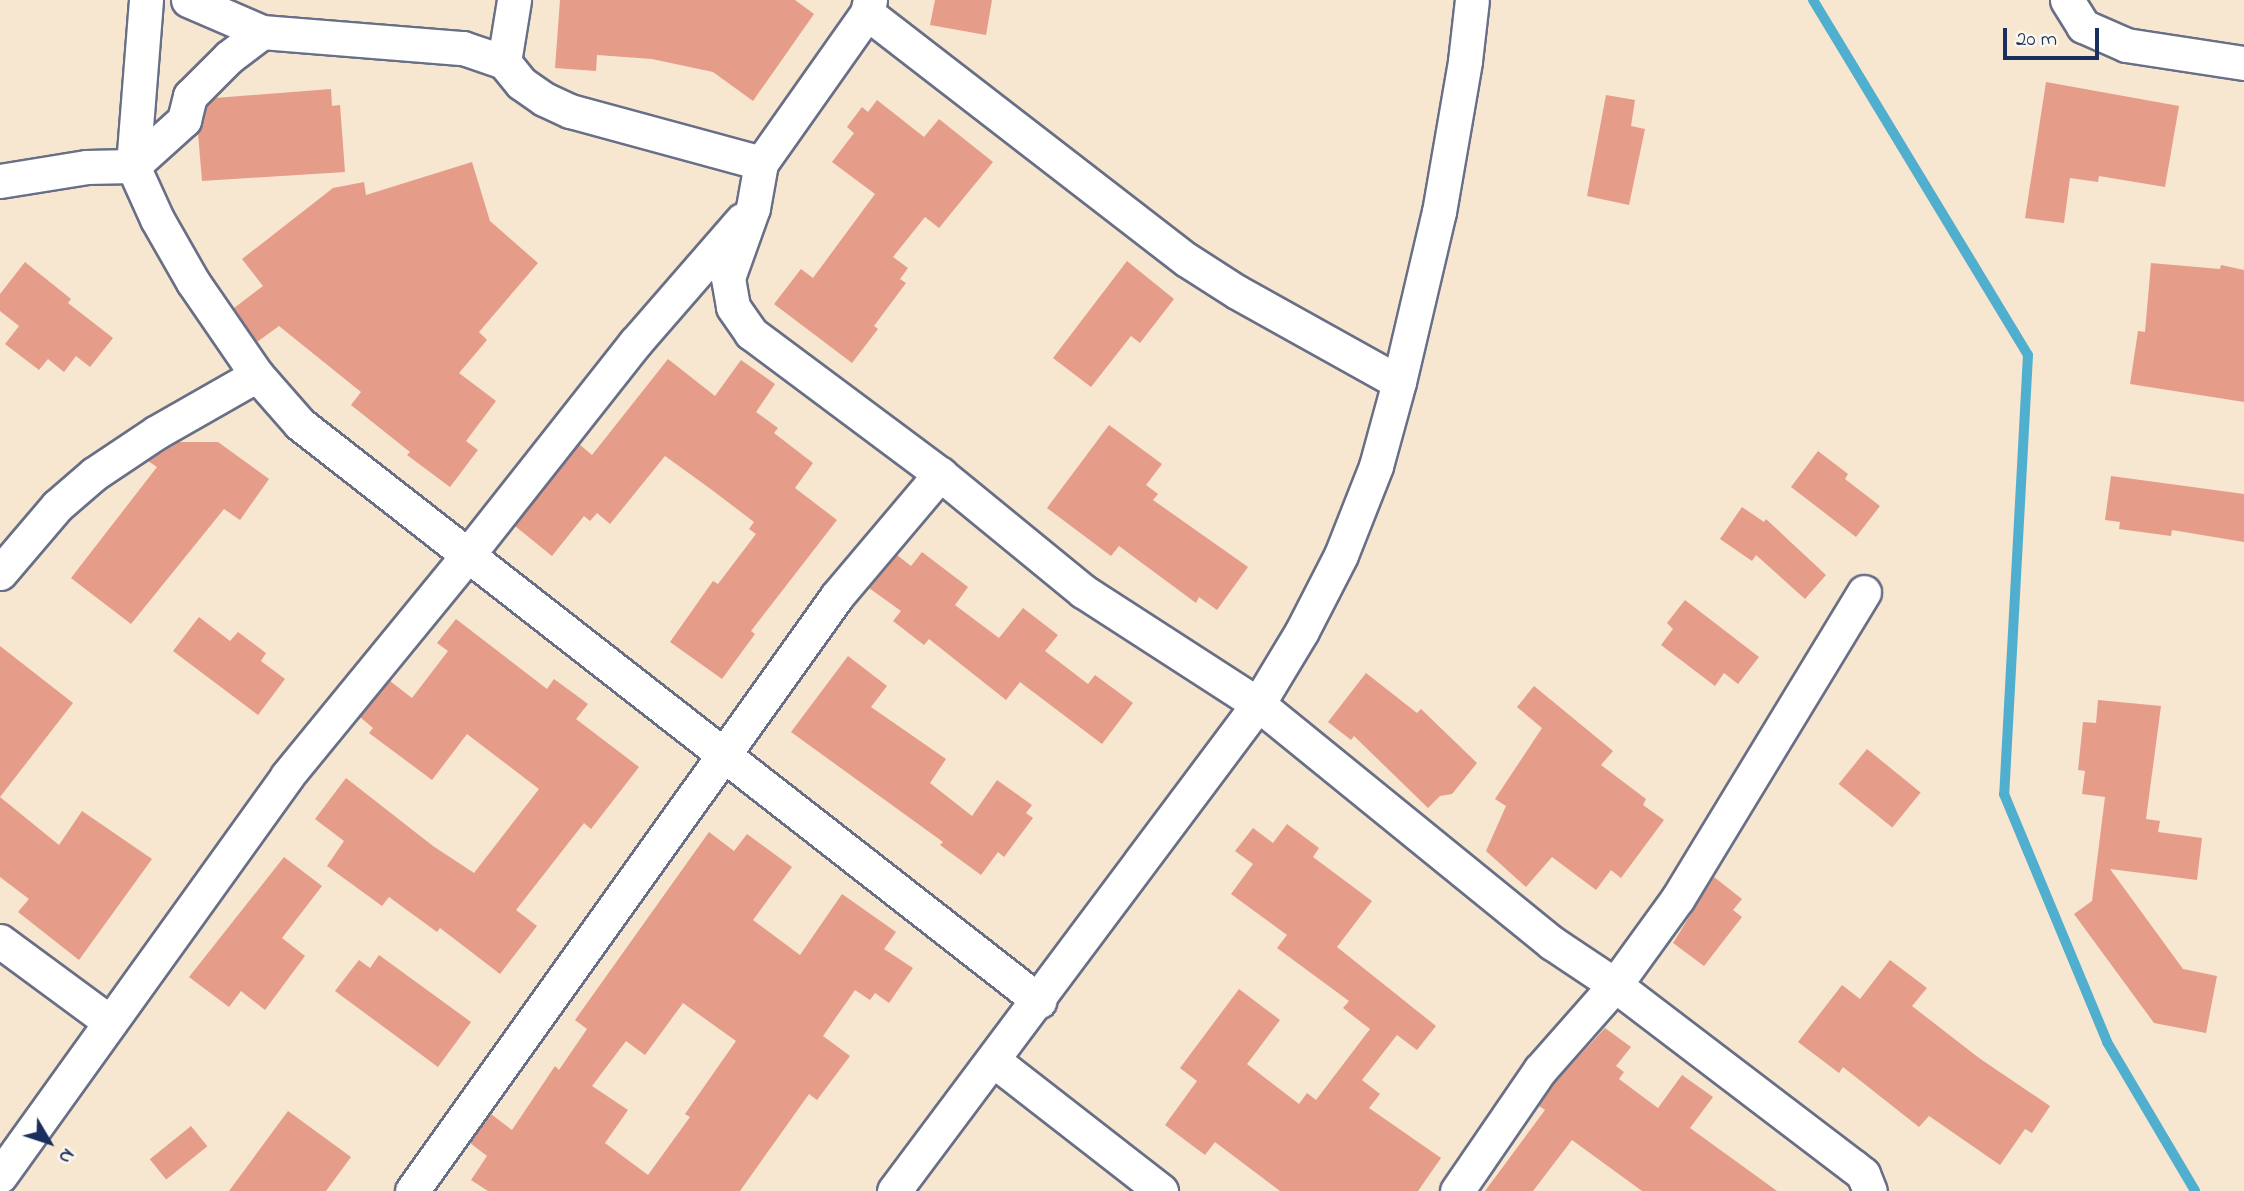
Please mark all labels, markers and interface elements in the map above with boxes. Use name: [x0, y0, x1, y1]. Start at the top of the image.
scale bar: [2006, 14, 2102, 58]
text: 20 m: [2016, 25, 2057, 55]
north arrow: [14, 1107, 84, 1177]
text: N: [51, 1142, 80, 1169]

